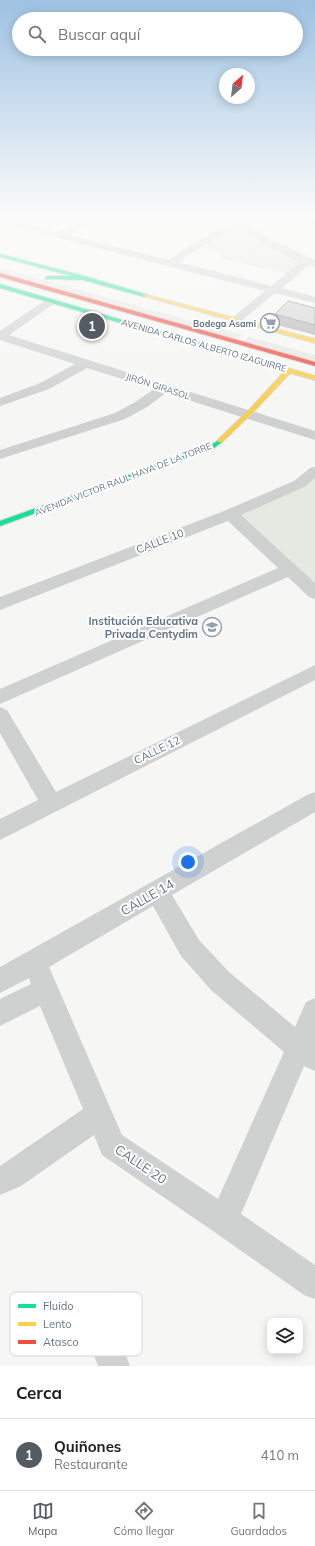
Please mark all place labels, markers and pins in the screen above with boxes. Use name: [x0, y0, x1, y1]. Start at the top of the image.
pin: 1: [79, 311, 105, 341]
supermarket icon: Bodega Asami: [259, 312, 281, 334]
place label: Bodega Asami: [193, 318, 256, 329]
place label: Institución Educativa Privada Centydim: [88, 614, 198, 641]
school or university icon: Institución Educativa Privada Centydim: [201, 616, 223, 638]

